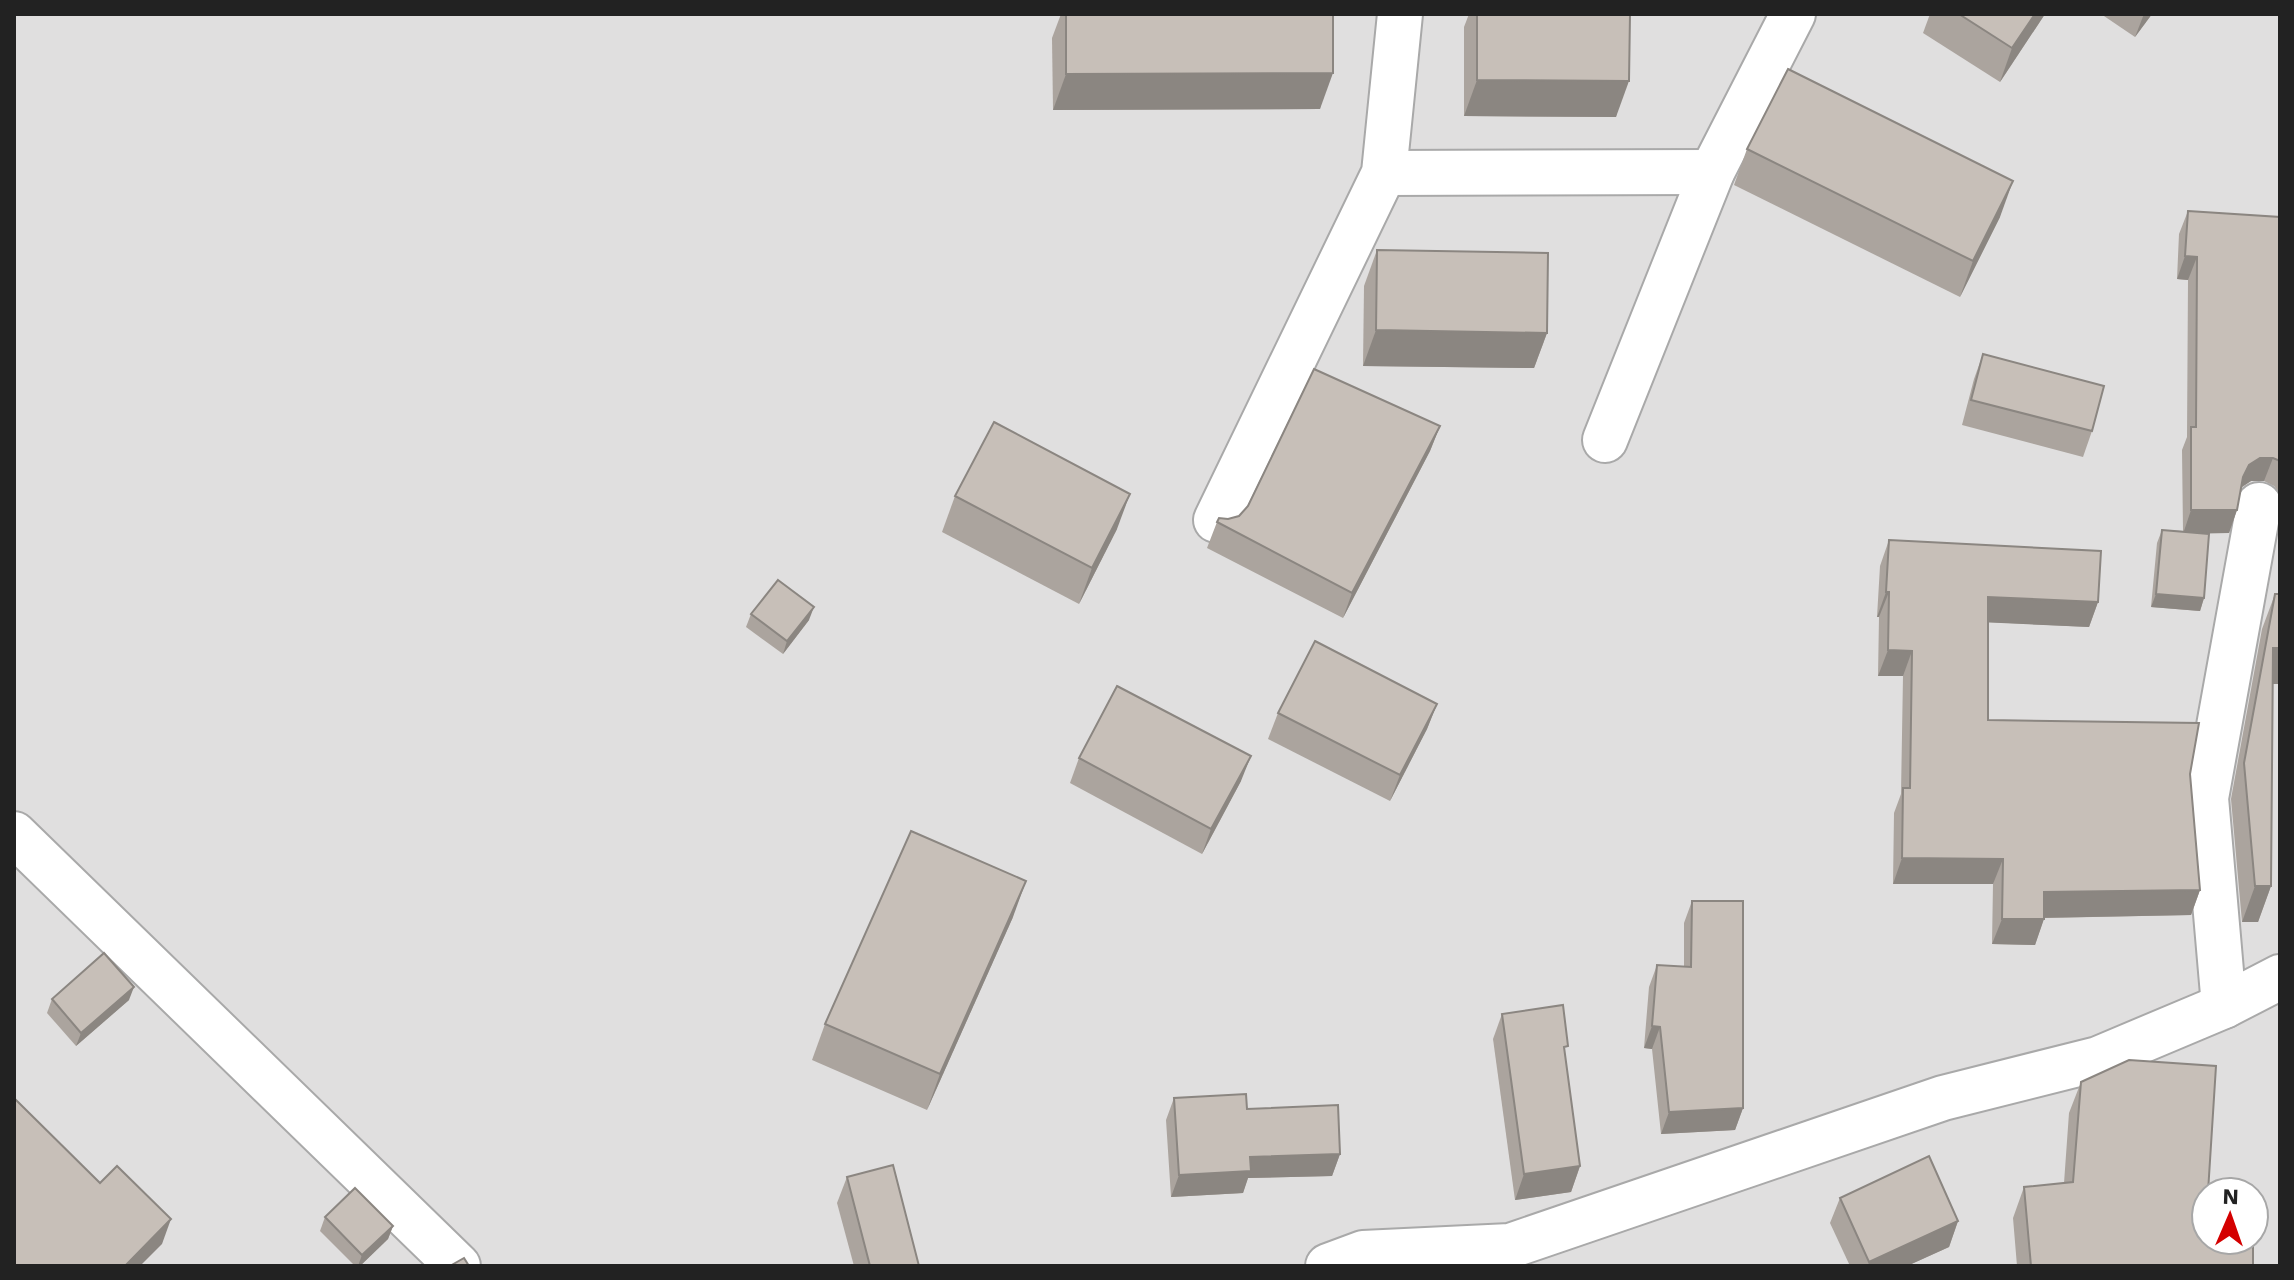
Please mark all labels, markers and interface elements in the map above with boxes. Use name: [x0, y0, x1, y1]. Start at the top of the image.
north arrow: [2190, 1176, 2270, 1256]
text: N: [2222, 1184, 2239, 1209]

